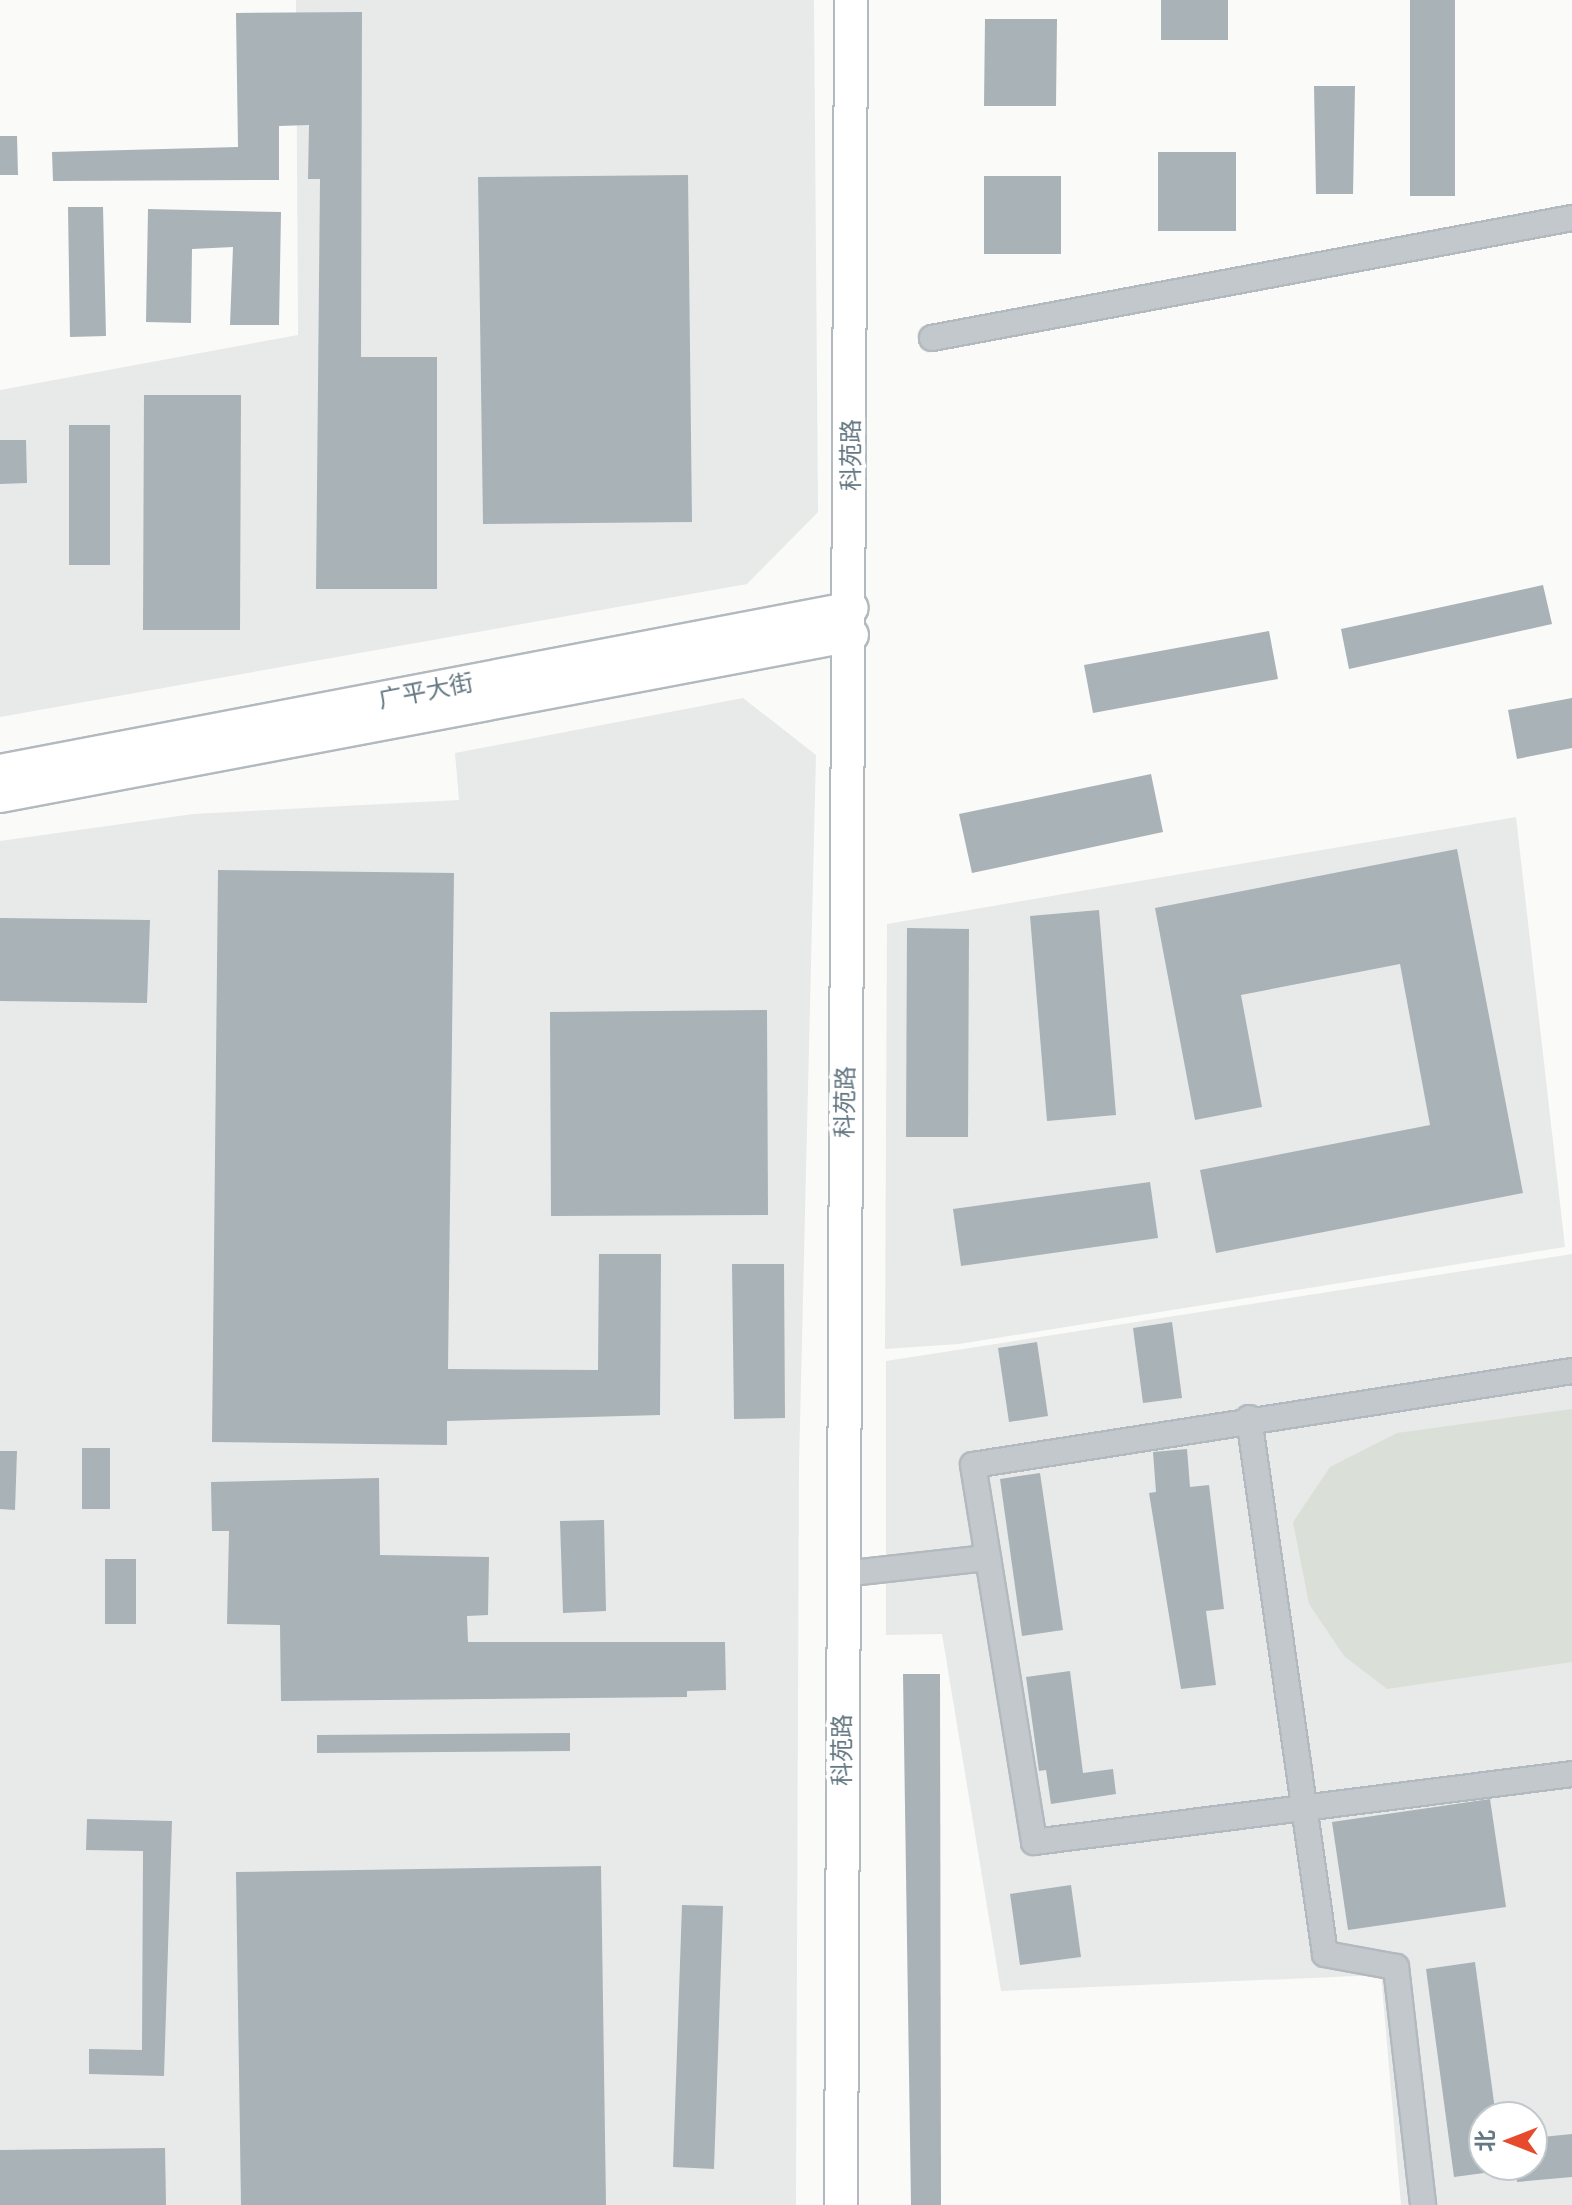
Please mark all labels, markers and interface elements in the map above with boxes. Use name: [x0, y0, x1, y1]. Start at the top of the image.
street label: 科苑路: [837, 419, 865, 491]
street label: 广平大街: [376, 668, 476, 714]
street label: 科苑路: [830, 1066, 860, 1138]
street label: 科苑路: [828, 1714, 856, 1786]
north arrow: [1468, 2101, 1548, 2181]
text: 北: [1473, 2130, 1498, 2152]

